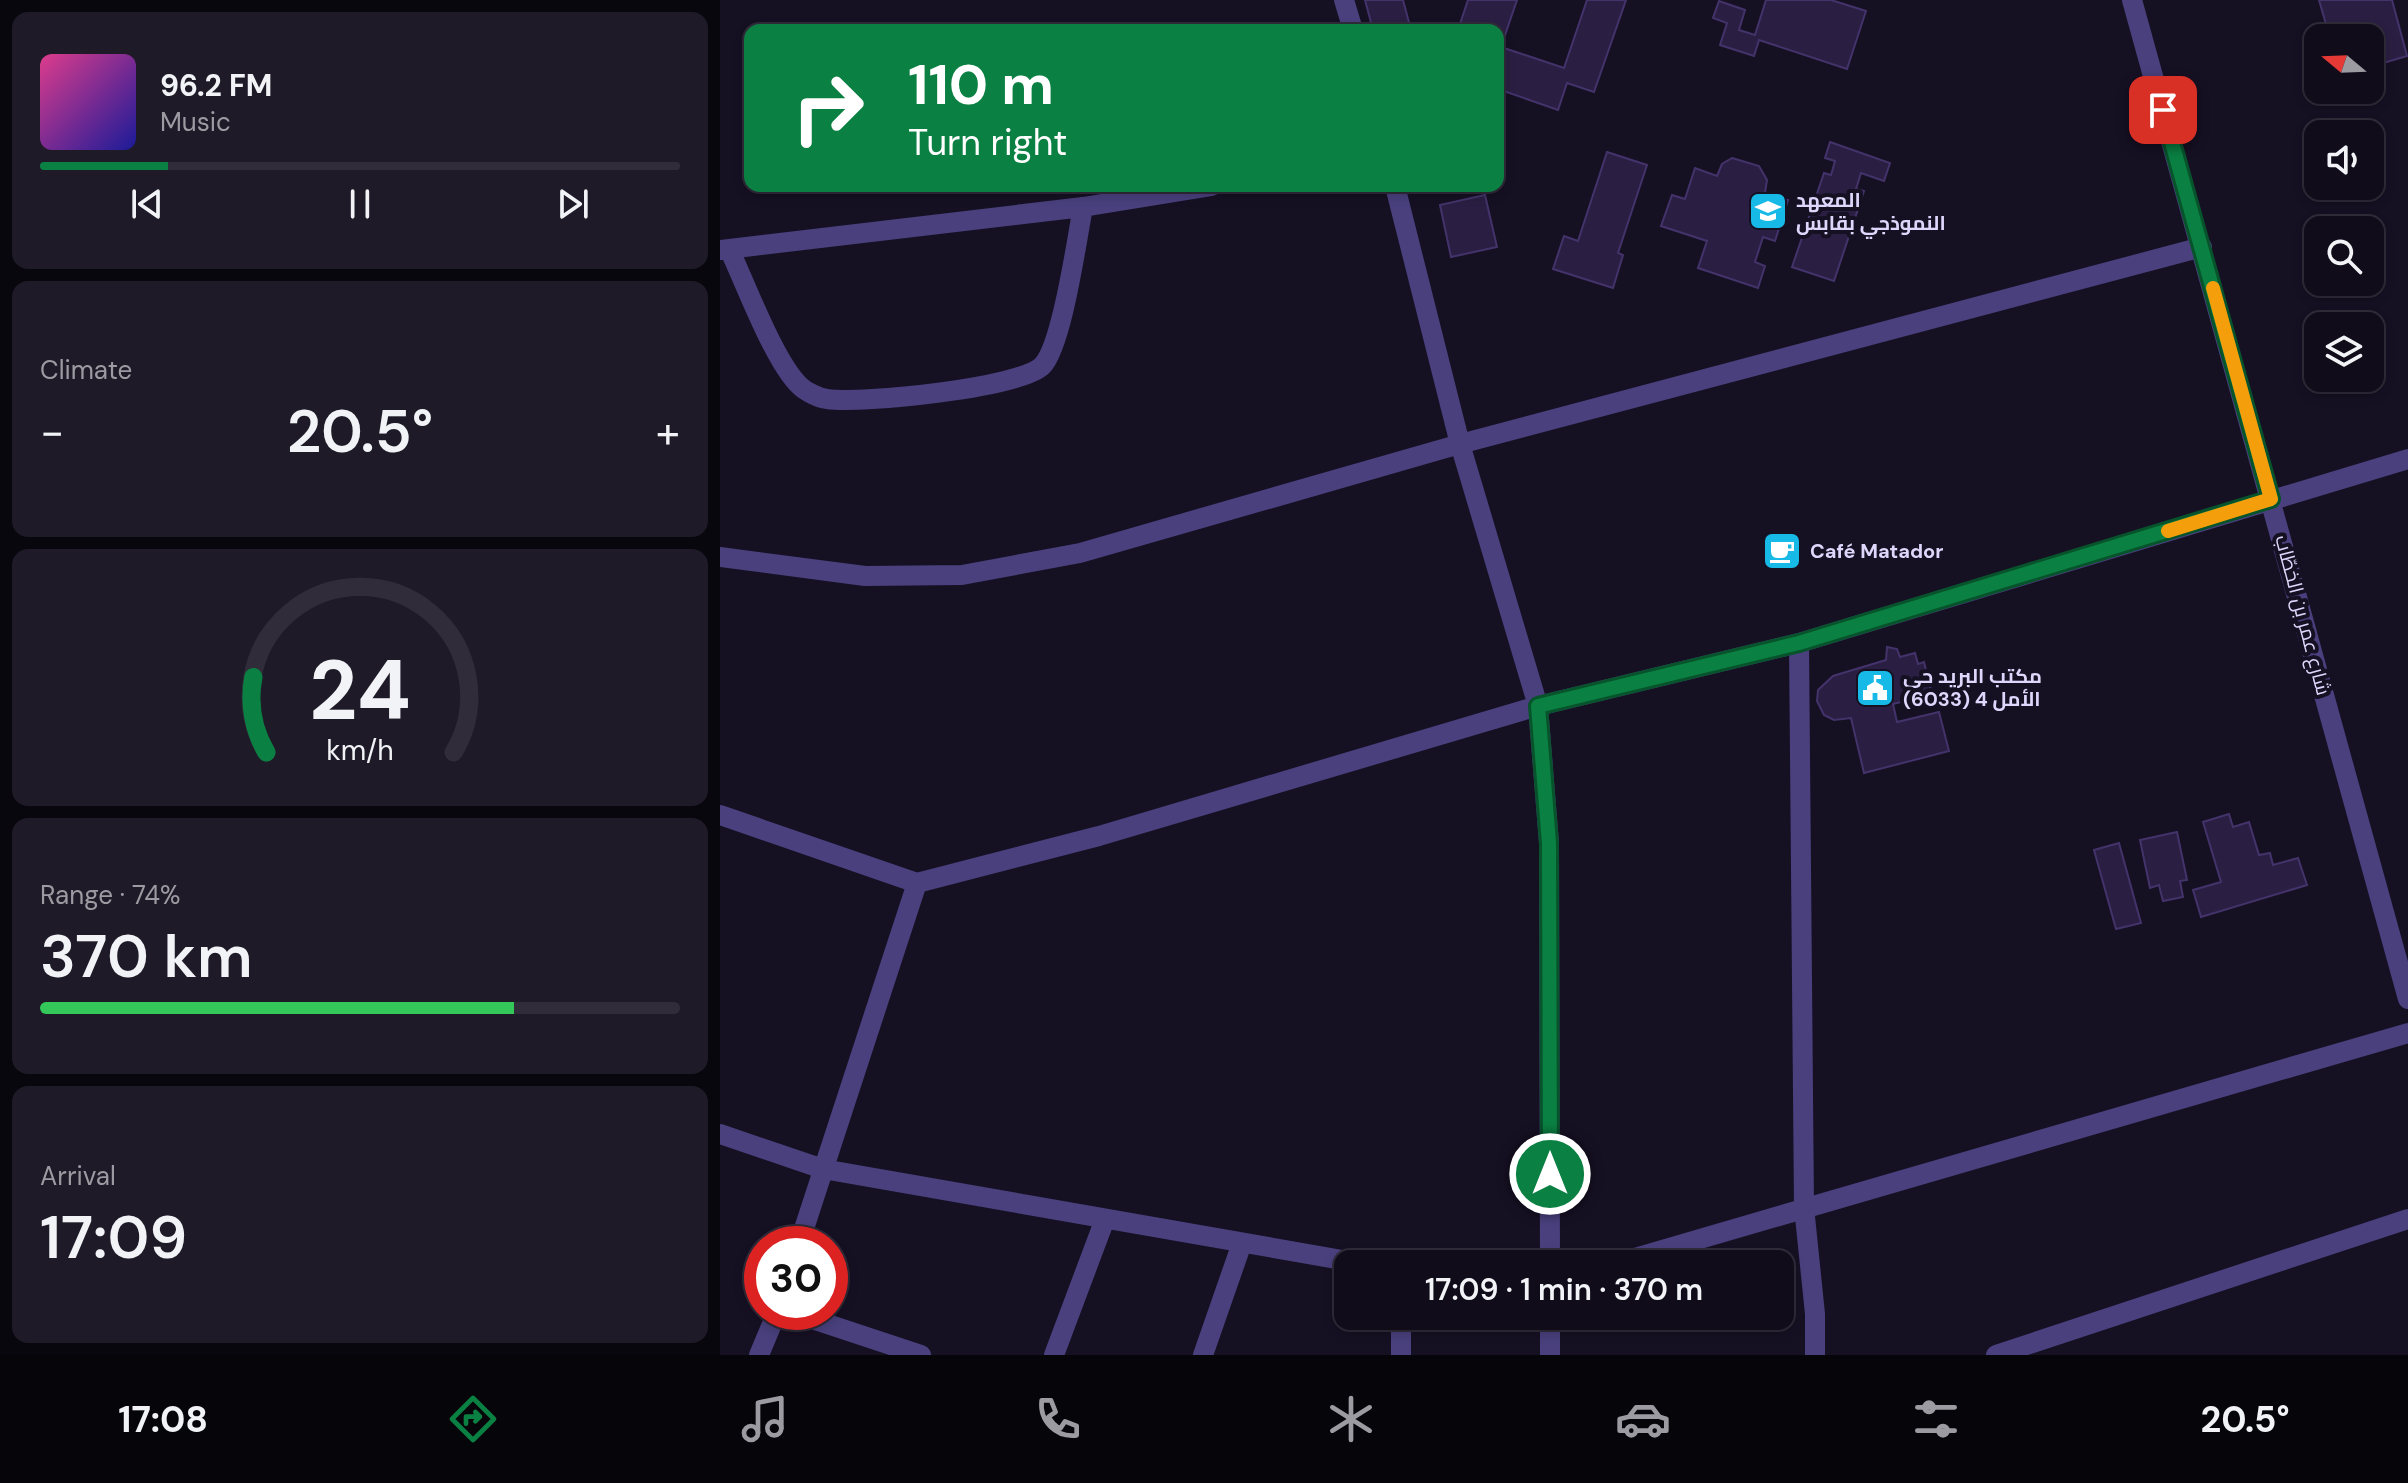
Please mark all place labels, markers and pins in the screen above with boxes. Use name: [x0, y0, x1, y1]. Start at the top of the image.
pin: [2129, 76, 2197, 144]
place label: المعهد النموذجي بقابس: [1796, 187, 1946, 239]
school or university icon: المعهد النموذجي بقابس: [1747, 190, 1789, 232]
cafe icon: Café Matador: [1761, 530, 1803, 572]
place label: Café Matador: [1810, 538, 1943, 564]
place label: مكتب البريد حي الأمل 4 (6033): [1903, 663, 2042, 712]
public building icon: مكتب البريد حي الأمل 4 (6033): [1854, 667, 1896, 709]

